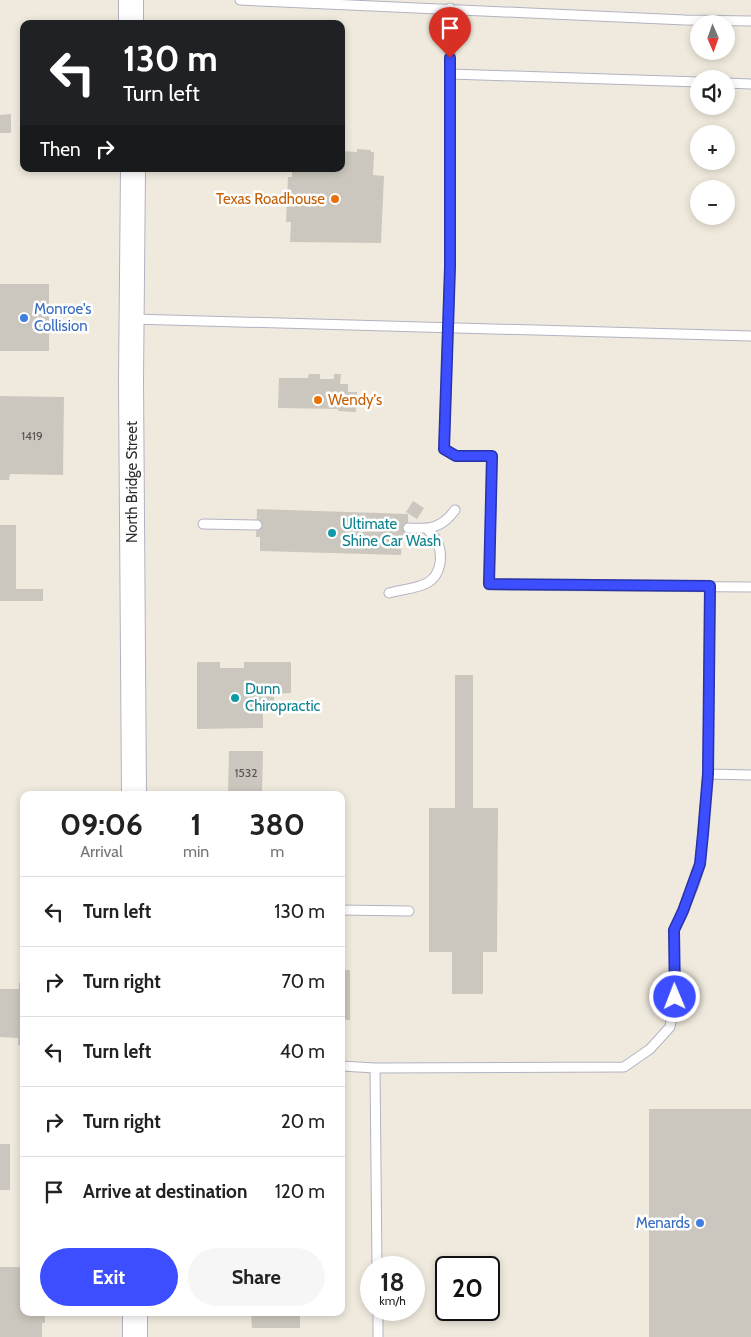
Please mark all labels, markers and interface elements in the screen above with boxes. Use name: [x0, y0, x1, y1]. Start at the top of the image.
pin: [429, 7, 471, 58]
icon: arrive: [436, 14, 464, 42]
north arrow: [690, 15, 735, 60]
map controls: [690, 15, 735, 225]
text: 130 m: [123, 37, 218, 80]
icon: left: [40, 40, 105, 105]
button: sound: [690, 70, 735, 115]
text: Turn left: [123, 80, 200, 107]
button: +: [690, 125, 735, 170]
icon: right: [91, 135, 119, 163]
text: Then: [40, 138, 81, 161]
button: −: [690, 180, 735, 225]
place label: Texas Roadhouse: [216, 190, 325, 208]
marker: Texas Roadhouse: [329, 193, 341, 205]
place label: Monroe's Collision: [34, 300, 92, 335]
marker: Monroe's Collision: [18, 312, 30, 324]
place label: Wendy's: [328, 391, 382, 409]
marker: Wendy's: [312, 394, 324, 406]
street label: North Bridge Street: [123, 421, 141, 543]
house number: 1419: [21, 428, 43, 443]
place label: Ultimate Shine Car Wash: [342, 515, 441, 550]
marker: Ultimate Shine Car Wash: [326, 527, 338, 539]
place label: Dunn Chiropractic: [245, 680, 321, 715]
marker: Dunn Chiropractic: [229, 692, 241, 704]
house number: 1532: [234, 765, 258, 780]
text: 09:06: [60, 806, 143, 843]
text: 1: [191, 806, 202, 843]
text: 380: [249, 806, 305, 843]
text: Arrival: [80, 842, 123, 861]
text: min: [183, 842, 209, 861]
text: m: [270, 842, 284, 861]
icon: left: [40, 898, 68, 926]
text: Turn left: [83, 900, 151, 923]
text: 130 m: [274, 900, 325, 923]
icon: right: [40, 968, 68, 996]
text: Turn right: [83, 970, 161, 993]
text: 70 m: [281, 970, 325, 993]
position arrow: [648, 970, 700, 1022]
icon: left: [40, 1038, 68, 1066]
text: Turn left: [83, 1040, 151, 1063]
text: 40 m: [280, 1040, 325, 1063]
icon: right: [40, 1108, 68, 1136]
text: Turn right: [83, 1110, 161, 1133]
text: 20 m: [281, 1110, 325, 1133]
icon: arrive: [40, 1178, 68, 1206]
text: Arrive at destination: [83, 1180, 247, 1203]
text: 120 m: [275, 1180, 325, 1203]
place label: Menards: [636, 1214, 690, 1232]
marker: Menards: [694, 1217, 706, 1229]
button: Exit: [40, 1248, 178, 1306]
button: Share: [188, 1248, 325, 1306]
speed limit sign: 20: [435, 1256, 500, 1321]
text: 18: [380, 1267, 405, 1297]
text: km/h: [379, 1293, 406, 1308]

